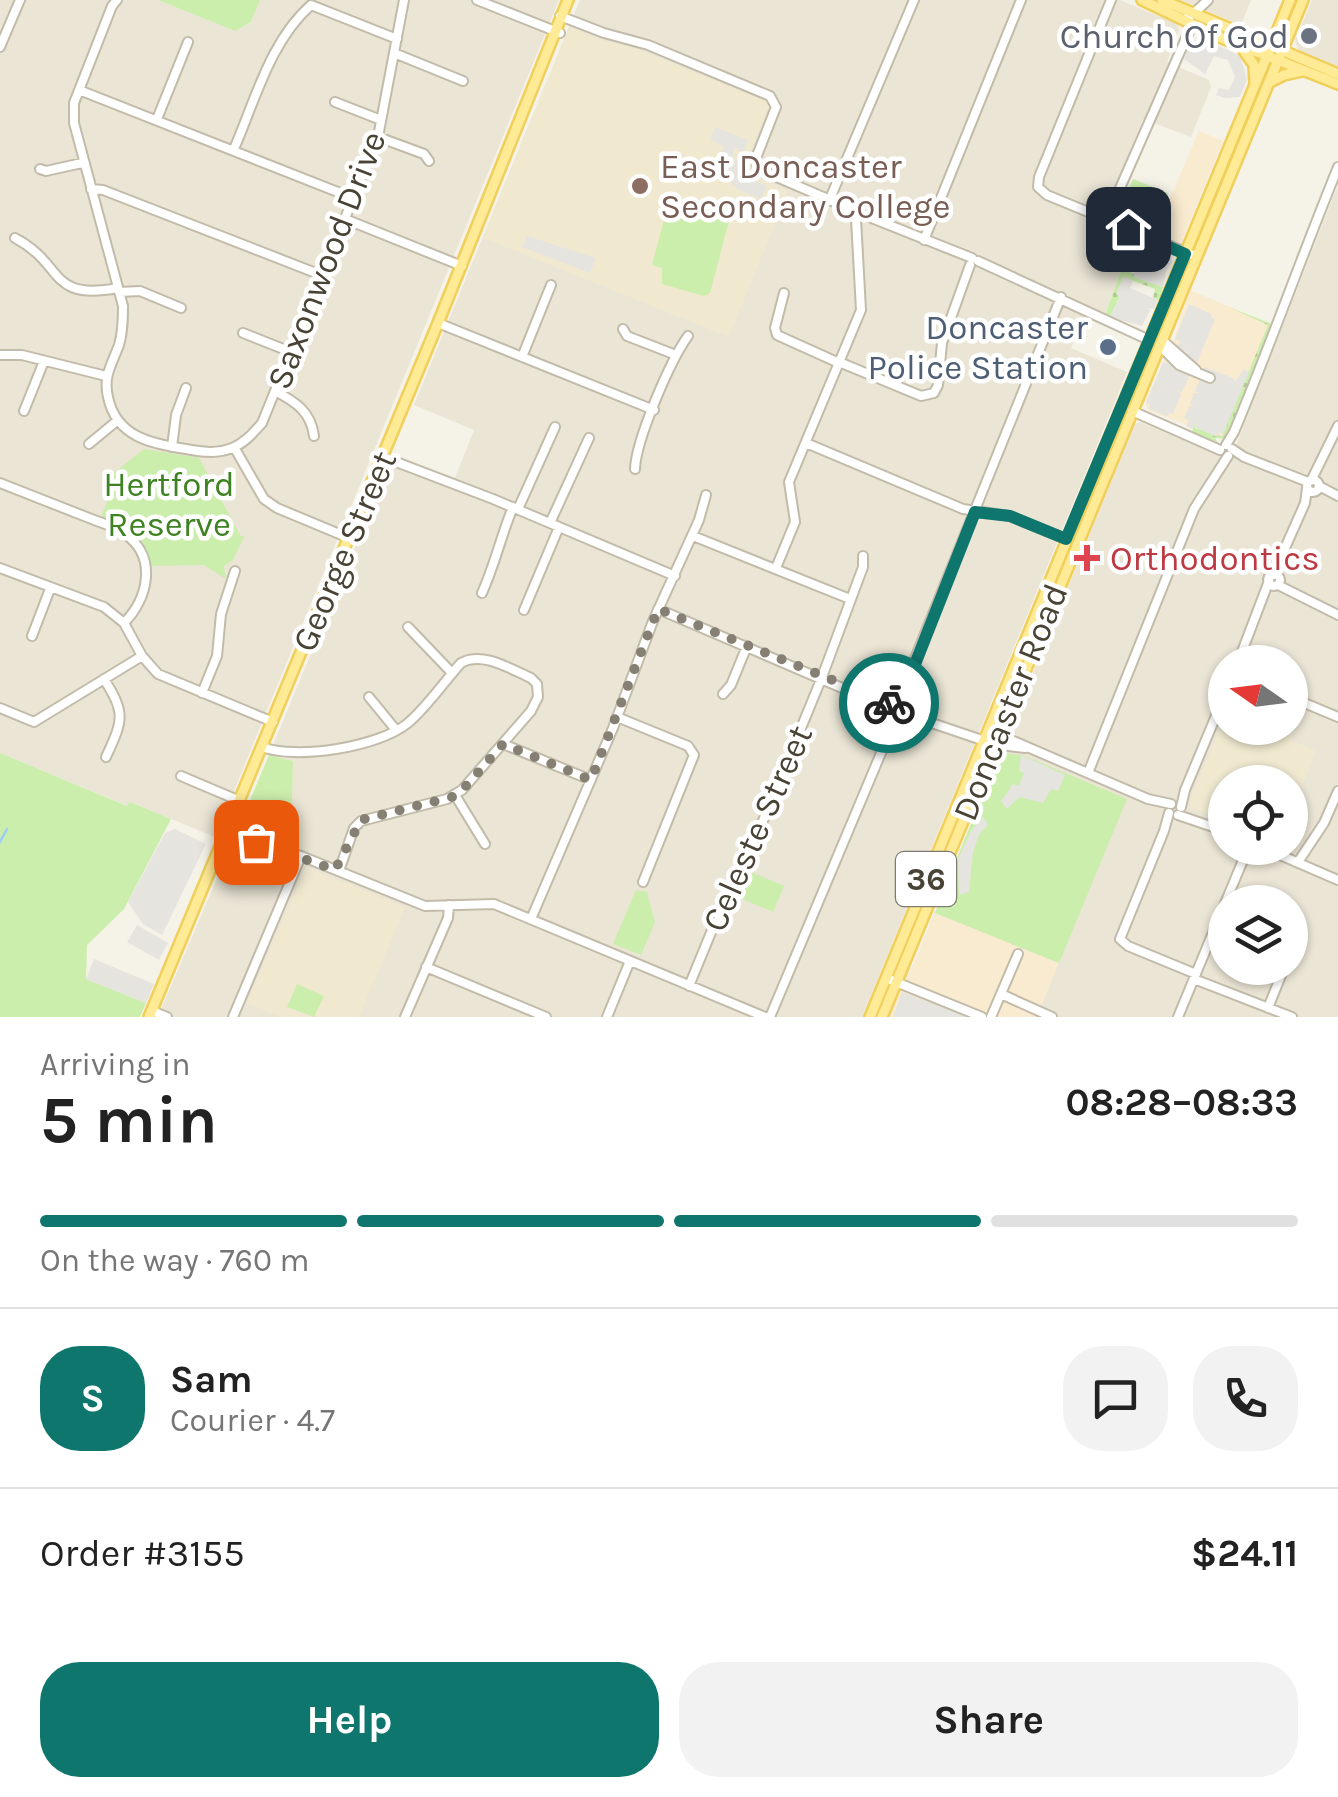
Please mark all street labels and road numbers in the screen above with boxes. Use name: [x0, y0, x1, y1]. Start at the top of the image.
street label: Saxonwood Drive: [258, 125, 395, 395]
street label: George Street: [284, 445, 405, 658]
street label: Doncaster Road: [944, 578, 1077, 827]
street label: Celeste Street: [694, 719, 821, 938]
road number: 36: [896, 852, 956, 906]

